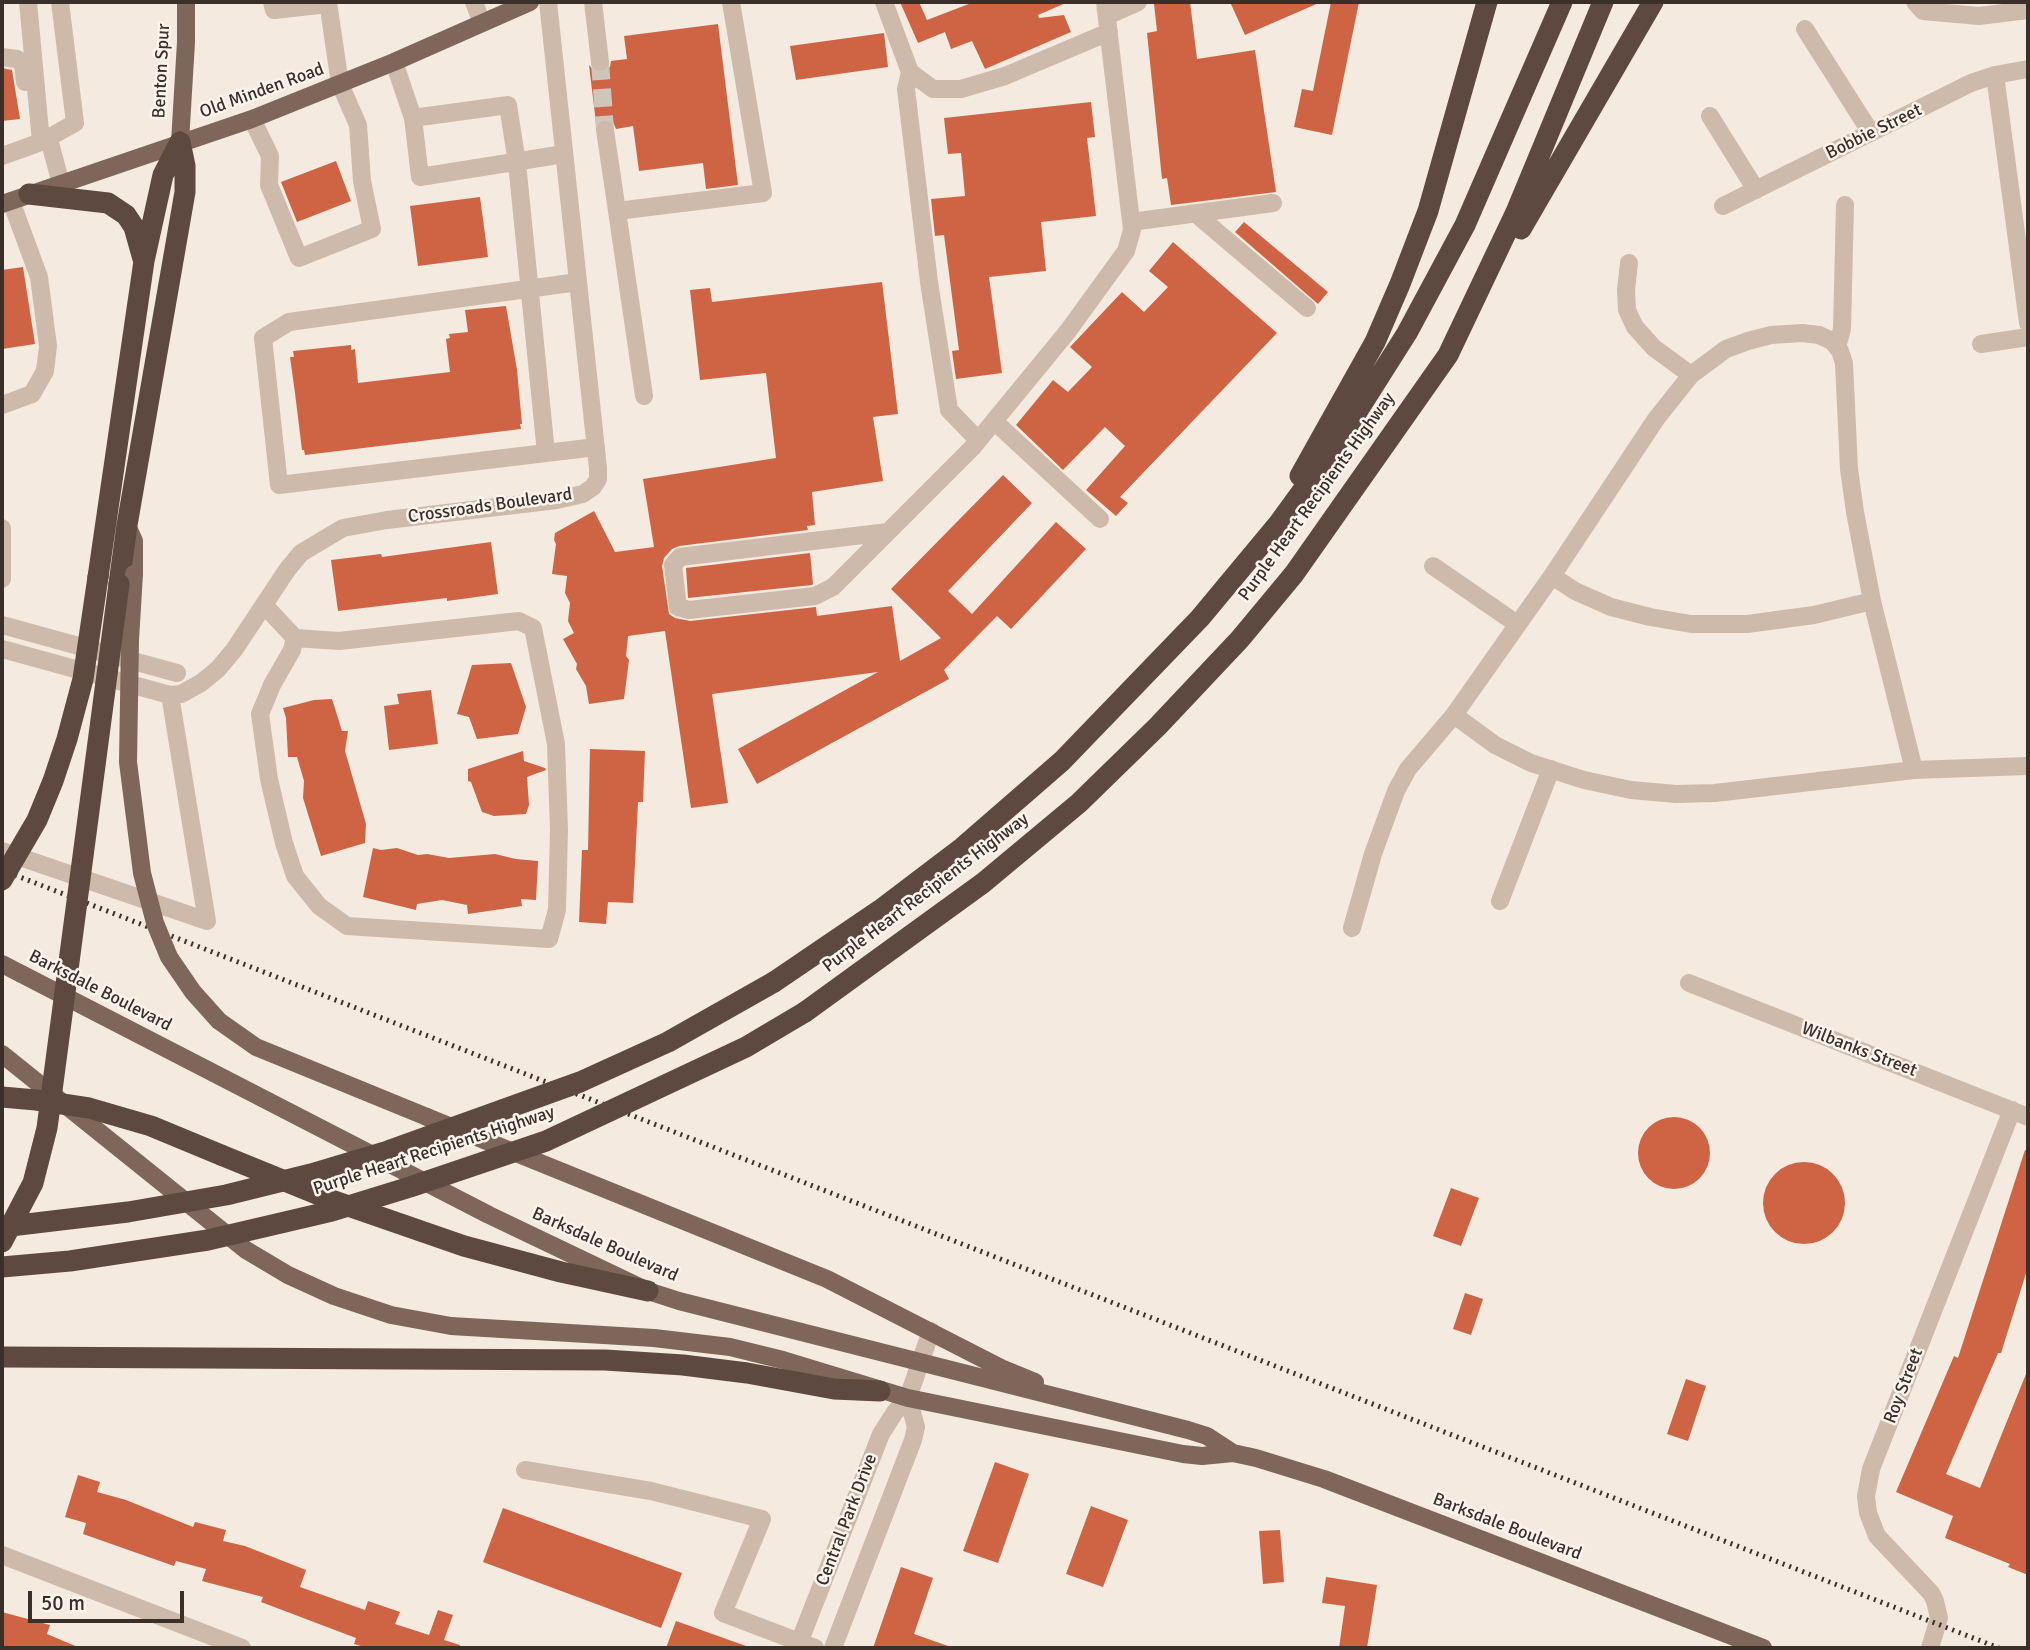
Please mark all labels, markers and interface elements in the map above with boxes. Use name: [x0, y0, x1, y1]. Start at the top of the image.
street label: Benton Spur: [149, 23, 175, 119]
street label: Old Minden Road: [197, 59, 327, 123]
street label: Bobbie Street: [1823, 100, 1925, 164]
street label: Purple Heart Recipients Highway: [1234, 389, 1400, 605]
street label: Crossroads Boulevard: [406, 484, 574, 528]
street label: Purple Heart Recipients Highway: [819, 808, 1033, 978]
street label: Barksdale Boulevard: [25, 946, 175, 1036]
street label: Wilbanks Street: [1798, 1018, 1920, 1082]
street label: Purple Heart Recipients Highway: [311, 1102, 557, 1200]
street label: Barksdale Boulevard: [529, 1203, 681, 1287]
street label: Roy Street: [1880, 1345, 1928, 1427]
street label: Central Park Drive: [812, 1451, 882, 1589]
street label: Barksdale Boulevard: [1430, 1489, 1584, 1565]
scale bar: [32, 1576, 187, 1620]
text: 50 m: [41, 1590, 85, 1616]

